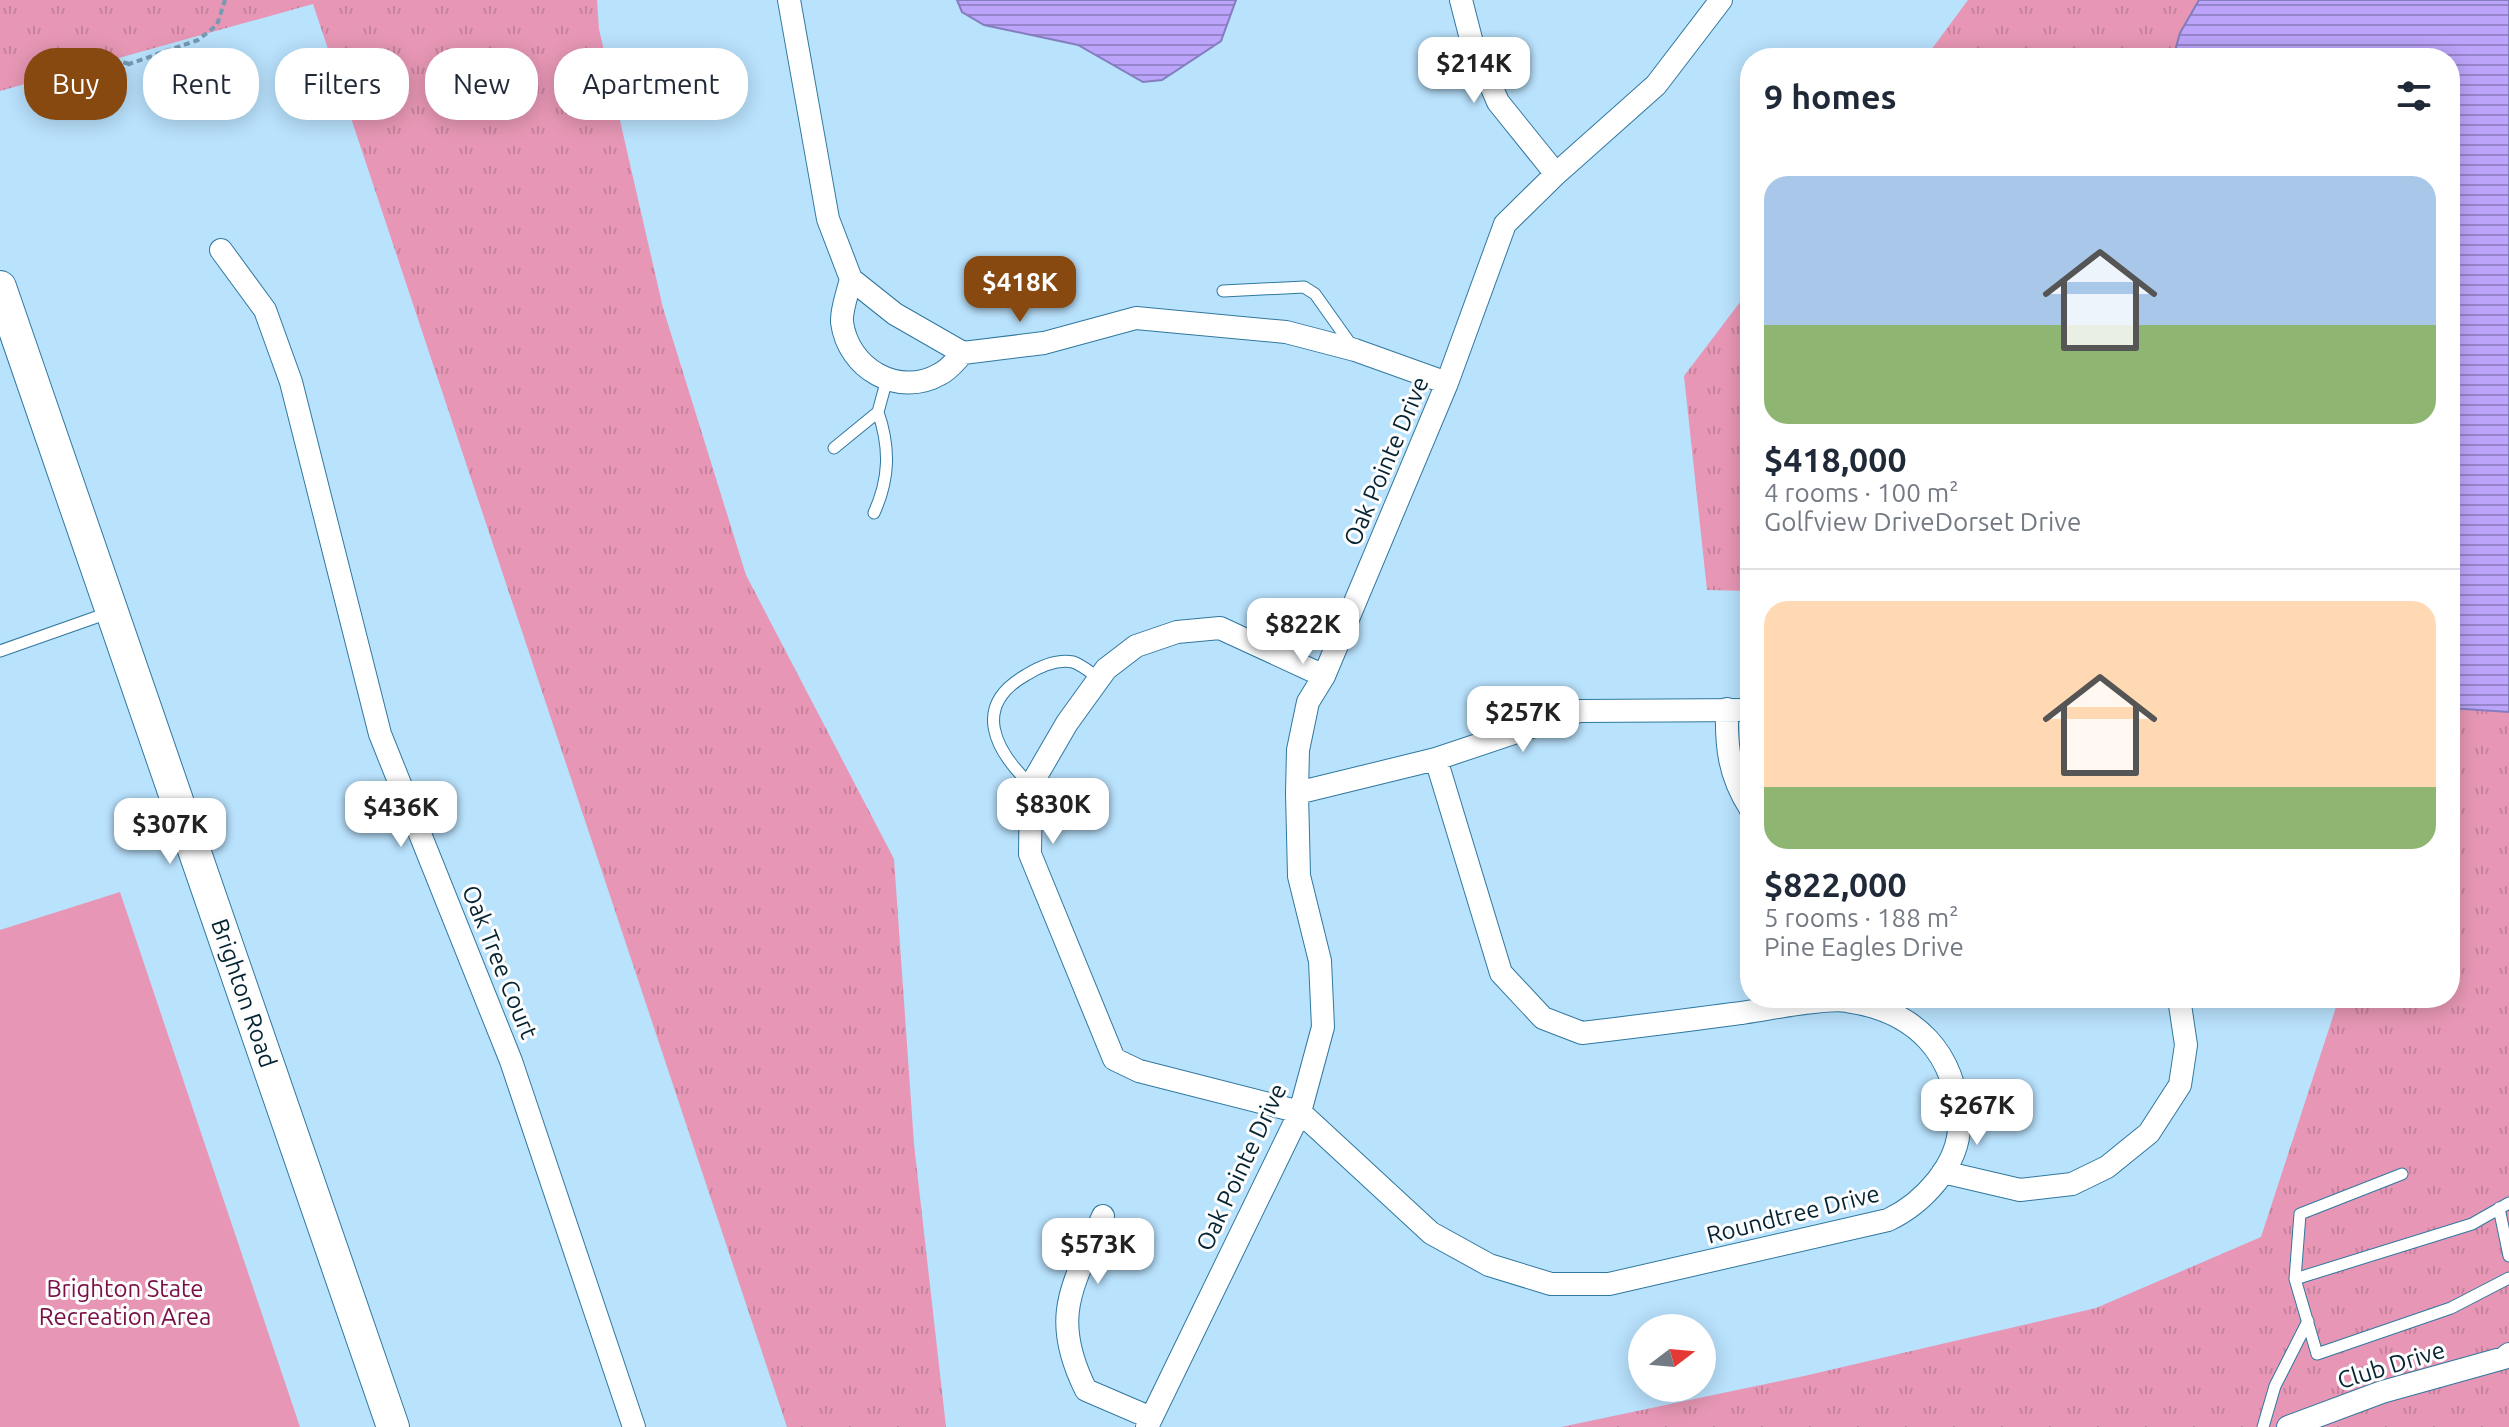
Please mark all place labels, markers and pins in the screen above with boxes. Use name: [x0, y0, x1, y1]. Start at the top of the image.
pin: $214K: [1418, 37, 1530, 105]
pin: $418K: [964, 256, 1076, 324]
pin: $822K: [1247, 598, 1359, 666]
pin: $257K: [1467, 686, 1579, 754]
pin: $830K: [997, 778, 1109, 846]
pin: $436K: [345, 781, 457, 849]
pin: $307K: [114, 798, 226, 866]
pin: $267K: [1921, 1079, 2033, 1147]
pin: $573K: [1042, 1218, 1154, 1286]

